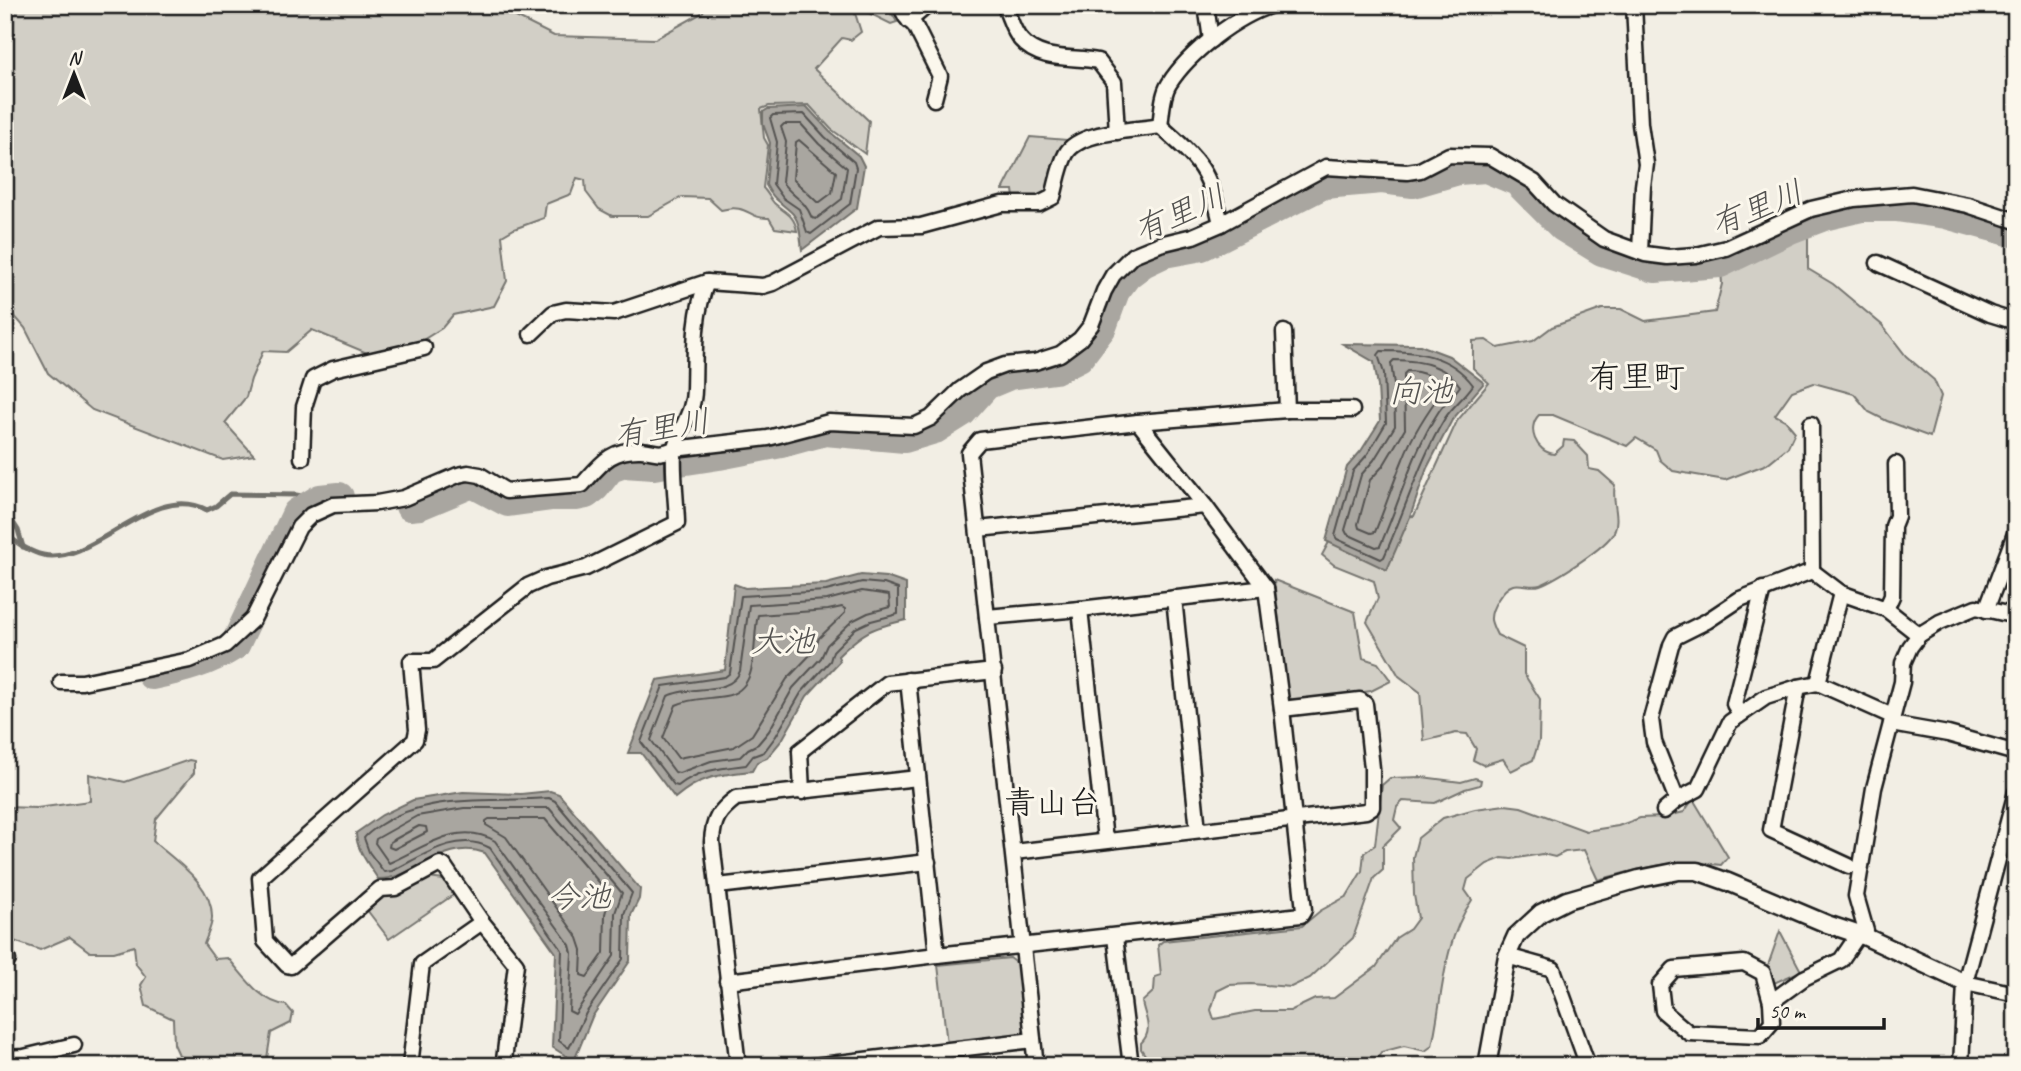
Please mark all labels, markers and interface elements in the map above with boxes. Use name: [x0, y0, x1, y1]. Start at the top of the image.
north arrow: [38, 38, 108, 108]
text: N: [68, 46, 83, 70]
water label: 有里川: [1705, 171, 1809, 245]
water label: 有里川: [1128, 175, 1232, 251]
district label: 有里町: [1589, 356, 1685, 397]
water label: 向池: [1389, 371, 1454, 412]
water label: 有里川: [611, 400, 713, 456]
water label: 大池: [751, 621, 816, 662]
district label: 青山台: [1004, 782, 1100, 823]
water label: 今池: [547, 876, 612, 917]
scale bar: [1758, 987, 1884, 1031]
text: 50 m: [1769, 998, 1807, 1024]

